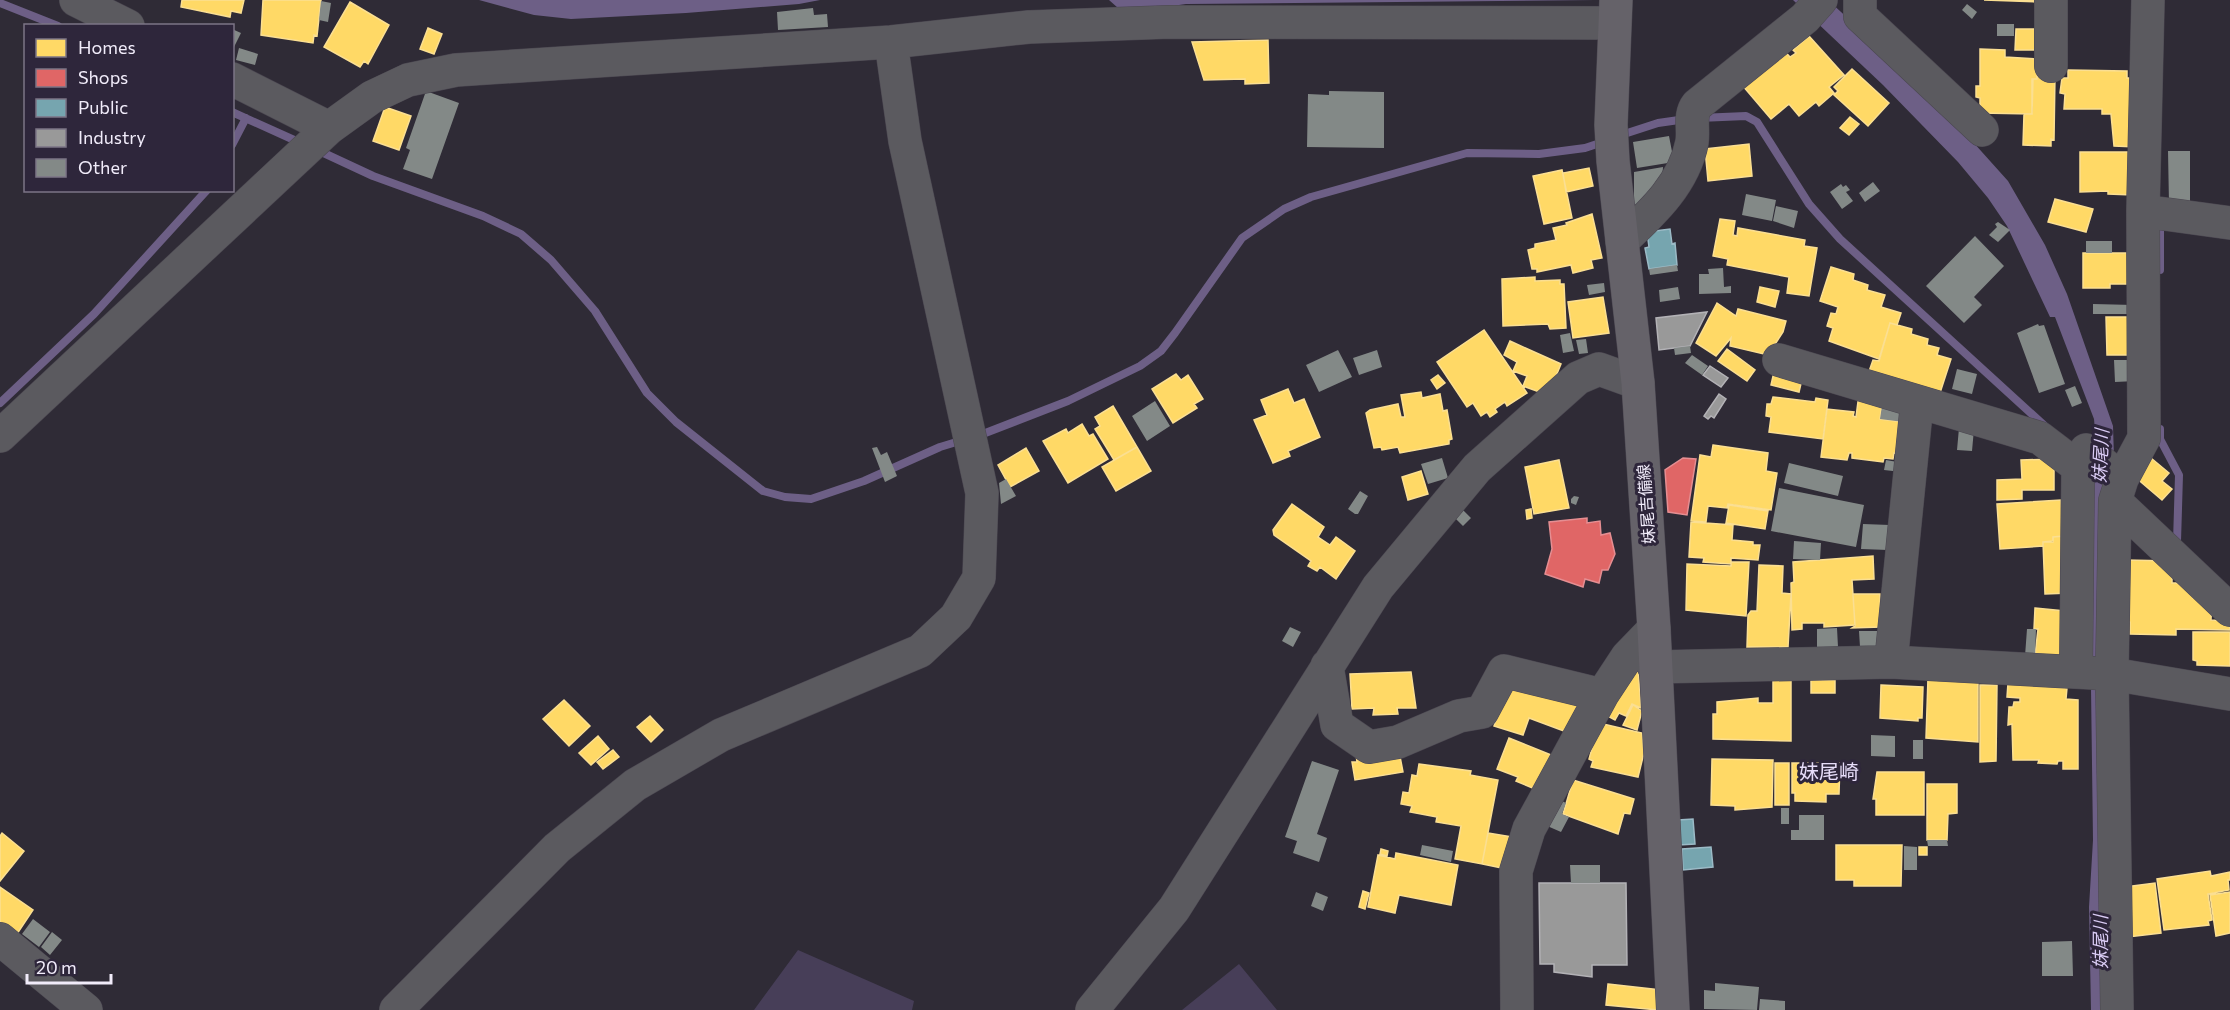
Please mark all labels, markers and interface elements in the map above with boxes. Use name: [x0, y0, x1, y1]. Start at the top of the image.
legend: [24, 24, 234, 192]
text: Homes: [78, 36, 136, 58]
text: Shops: [78, 66, 128, 88]
text: Public: [78, 96, 128, 118]
text: Industry: [78, 126, 146, 148]
text: Other: [78, 156, 127, 178]
water label: 妹尾川: [2088, 426, 2113, 483]
street label: 妹尾吉備線: [1633, 463, 1658, 545]
district label: 妹尾崎: [1799, 759, 1859, 783]
water label: 妹尾川: [2089, 913, 2111, 969]
scale bar: [27, 947, 111, 985]
text: 20 m: [36, 956, 77, 978]

